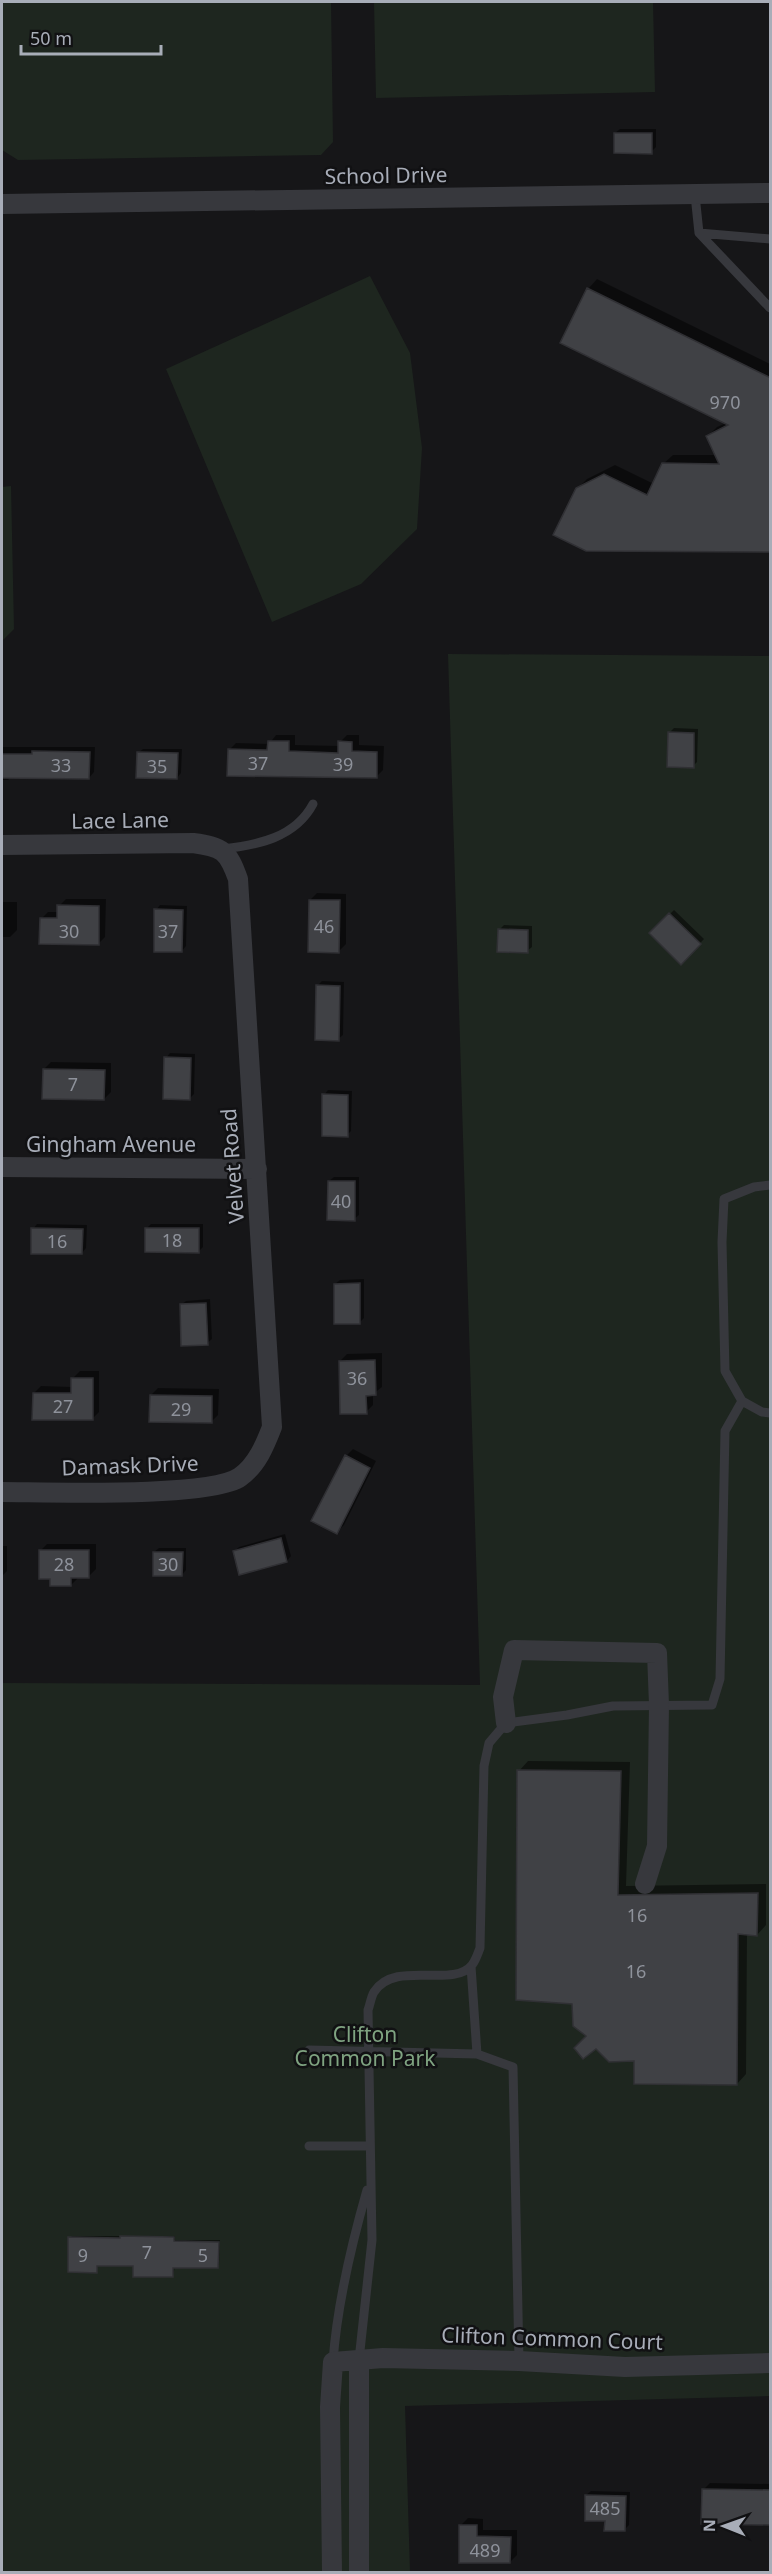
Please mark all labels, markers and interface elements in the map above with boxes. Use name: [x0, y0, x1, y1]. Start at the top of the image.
scale bar: [21, 18, 160, 56]
text: 50 m: [30, 26, 72, 50]
street label: School Drive: [324, 160, 448, 190]
house number: 970: [710, 390, 740, 414]
house number: 37: [248, 751, 268, 775]
house number: 39: [333, 752, 353, 776]
house number: 33: [51, 753, 71, 777]
house number: 35: [147, 754, 167, 778]
street label: Lace Lane: [71, 805, 169, 835]
house number: 46: [314, 914, 334, 938]
house number: 30: [59, 919, 79, 943]
house number: 37: [158, 919, 178, 943]
house number: 7: [68, 1072, 78, 1096]
street label: Velvet Road: [214, 1107, 250, 1225]
street label: Gingham Avenue: [26, 1130, 196, 1158]
house number: 40: [331, 1189, 351, 1213]
house number: 18: [162, 1228, 182, 1252]
house number: 16: [47, 1229, 67, 1253]
house number: 36: [347, 1366, 367, 1390]
house number: 27: [53, 1394, 73, 1418]
house number: 29: [171, 1397, 191, 1421]
street label: Damask Drive: [61, 1449, 199, 1481]
house number: 28: [54, 1552, 74, 1576]
house number: 30: [158, 1552, 178, 1576]
house number: 16: [627, 1903, 647, 1927]
house number: 16: [626, 1959, 646, 1983]
park label: Clifton Common Park: [295, 2020, 436, 2072]
house number: 7: [142, 2240, 152, 2264]
house number: 9: [78, 2243, 88, 2267]
house number: 5: [198, 2243, 208, 2267]
street label: Clifton Common Court: [441, 2320, 664, 2356]
house number: 485: [590, 2496, 620, 2520]
north arrow: [694, 2496, 754, 2556]
text: N: [698, 2519, 720, 2532]
house number: 489: [470, 2538, 500, 2562]

